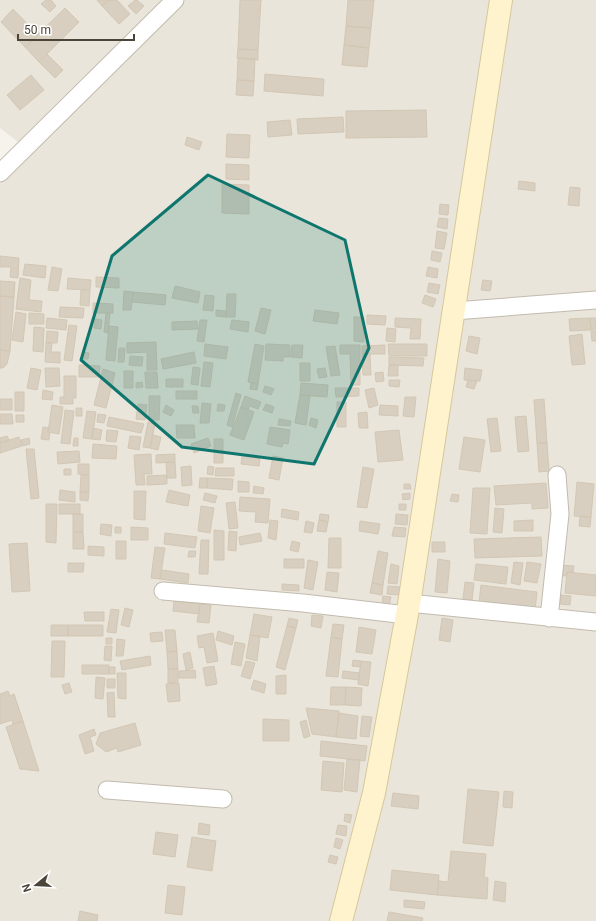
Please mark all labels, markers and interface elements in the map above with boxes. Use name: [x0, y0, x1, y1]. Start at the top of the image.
scale bar: [18, 16, 134, 42]
text: 50 m: [24, 23, 51, 37]
north arrow: [16, 865, 56, 905]
text: N: [20, 882, 34, 894]

